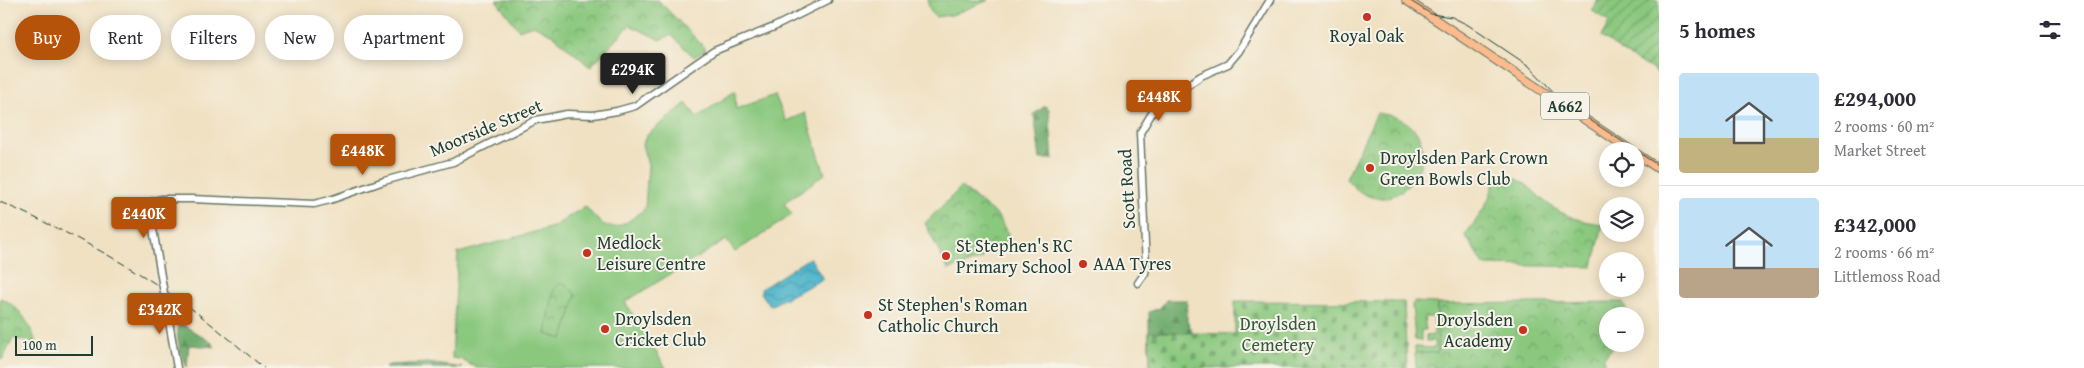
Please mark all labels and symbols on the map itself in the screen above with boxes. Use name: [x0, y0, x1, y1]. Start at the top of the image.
marker: Royal Oak: [1361, 11, 1373, 23]
place label: Royal Oak: [1330, 22, 1405, 49]
pin: £294K: [598, 52, 668, 95]
pin: £448K: [1124, 80, 1194, 122]
street label: Moorside Street: [425, 91, 547, 163]
road number: A662: [1541, 92, 1589, 120]
pin: £448K: [328, 134, 398, 176]
place label: Droylsden Park Crown Green Bowls Club: [1380, 144, 1548, 192]
street label: Scott Road: [1111, 148, 1142, 230]
marker: Droylsden Park Crown Green Bowls Club: [1364, 162, 1376, 174]
pin: £440K: [109, 196, 179, 239]
place label: Medlock Leisure Centre: [597, 229, 706, 277]
place label: St Stephen's RC Primary School: [956, 232, 1073, 280]
marker: Medlock Leisure Centre: [581, 247, 593, 259]
marker: St Stephen's RC Primary School: [940, 250, 952, 262]
place label: AAA Tyres: [1093, 250, 1172, 277]
marker: AAA Tyres: [1077, 258, 1089, 270]
place label: St Stephen's Roman Catholic Church: [878, 291, 1028, 339]
pin: £342K: [125, 292, 195, 335]
place label: Droylsden Cricket Club: [615, 305, 706, 353]
place label: Droylsden Academy: [1436, 306, 1513, 354]
marker: St Stephen's Roman Catholic Church: [862, 309, 874, 321]
park label: Droylsden Cemetery: [1240, 310, 1316, 358]
marker: Droylsden Cricket Club: [599, 323, 611, 335]
marker: Droylsden Academy: [1517, 324, 1529, 336]
scale bar: [15, 333, 92, 356]

